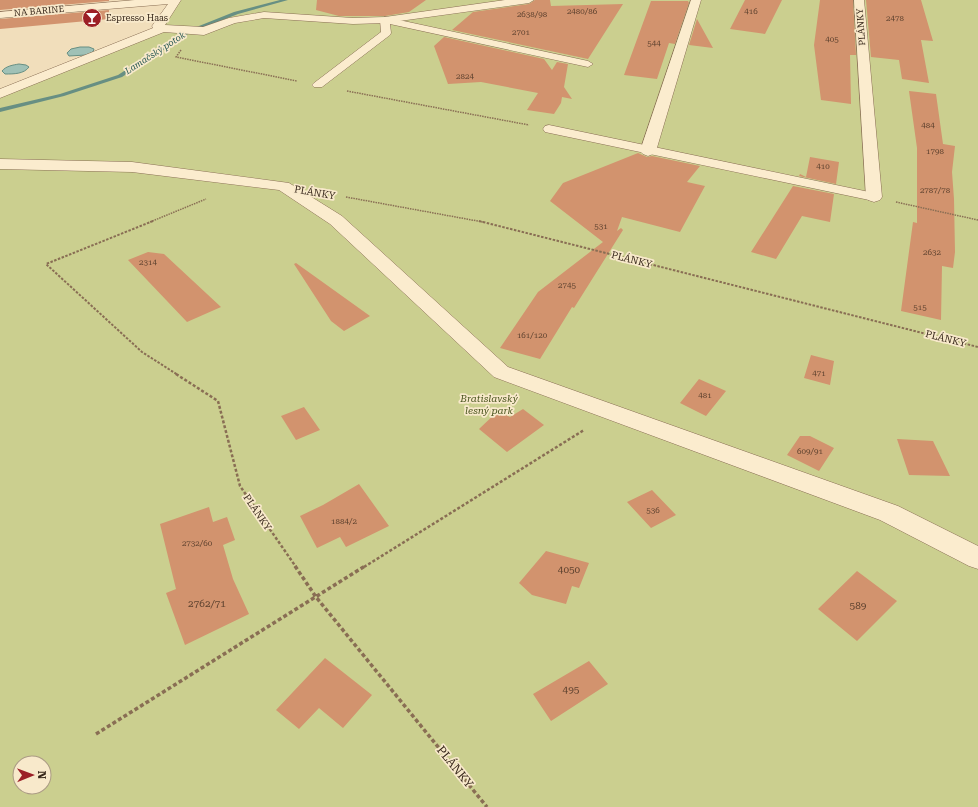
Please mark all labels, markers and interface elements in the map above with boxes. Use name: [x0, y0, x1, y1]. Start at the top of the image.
street label: NA BARINE: [13, 4, 65, 18]
bar icon: Espresso Haas: [81, 7, 103, 29]
house number: 2480/86: [567, 7, 598, 16]
house number: 416: [744, 7, 758, 16]
street label: PLÁNKY: [854, 7, 867, 46]
house number: 2638/98: [517, 10, 548, 19]
place label: Espresso Haas: [106, 13, 168, 23]
house number: 2478: [886, 14, 904, 23]
house number: 2701: [512, 28, 530, 37]
water label: Lamačský potok: [122, 30, 187, 77]
house number: 405: [825, 35, 839, 44]
house number: 544: [647, 39, 661, 48]
house number: 2824: [456, 72, 474, 81]
house number: 484: [921, 121, 935, 130]
house number: 1798: [926, 147, 944, 156]
house number: 410: [816, 162, 830, 171]
street label: PLÁNKY: [293, 183, 337, 202]
house number: 2787/78: [920, 186, 951, 195]
house number: 531: [594, 222, 608, 231]
house number: 2632: [923, 248, 941, 257]
street label: PLÁNKY: [610, 249, 654, 270]
house number: 2314: [139, 258, 157, 267]
house number: 2745: [558, 281, 576, 290]
house number: 515: [913, 303, 927, 312]
street label: PLÁNKY: [924, 328, 968, 349]
house number: 161/120: [517, 331, 548, 340]
house number: 471: [812, 369, 826, 378]
house number: 481: [698, 391, 712, 400]
park label: Bratislavský lesný park: [459, 393, 519, 416]
house number: 609/91: [797, 447, 823, 456]
street label: PLÁNKY: [241, 492, 274, 533]
house number: 536: [646, 506, 660, 515]
house number: 1884/2: [331, 517, 357, 526]
house number: 2732/60: [182, 539, 213, 548]
house number: 4050: [558, 564, 581, 575]
house number: 2762/71: [188, 598, 226, 609]
house number: 589: [850, 600, 867, 611]
house number: 495: [563, 684, 580, 695]
street label: PLÁNKY: [434, 743, 477, 791]
north arrow: [12, 755, 52, 795]
text: N: [35, 770, 48, 780]

